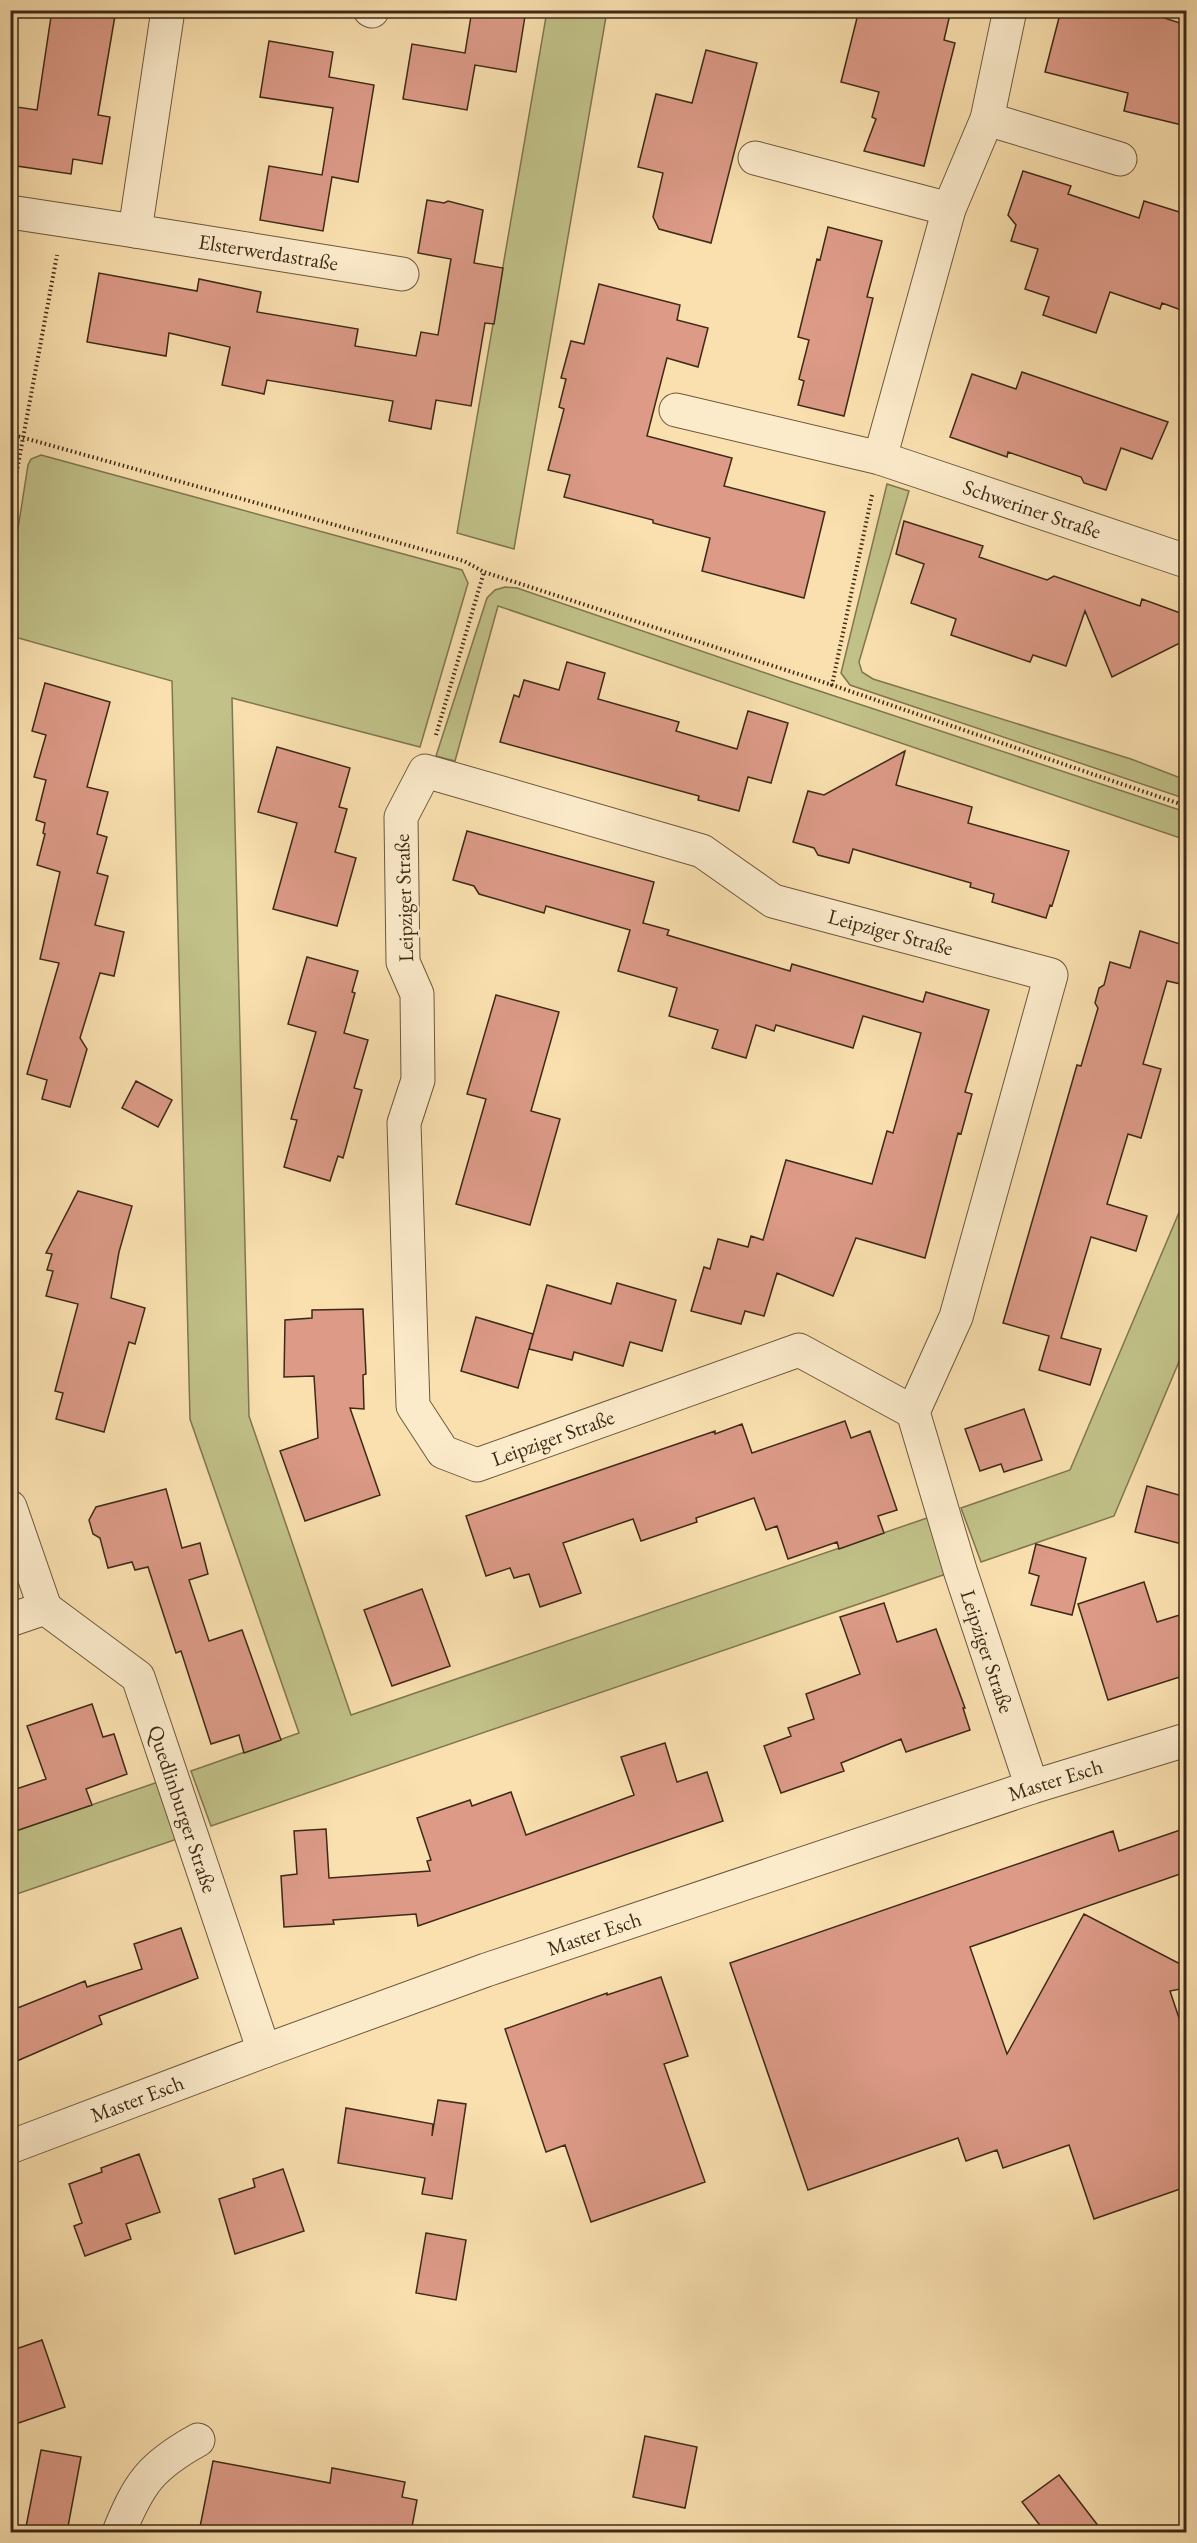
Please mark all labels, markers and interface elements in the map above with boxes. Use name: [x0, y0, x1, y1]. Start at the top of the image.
street label: Elsterwerdastraße: [196, 227, 340, 277]
street label: Schweriner Straße: [960, 473, 1105, 544]
street label: Leipziger Straße: [388, 833, 419, 963]
street label: Leipziger Straße: [825, 902, 956, 961]
street label: Leipziger Straße: [488, 1403, 618, 1472]
street label: Leipziger Straße: [954, 1586, 1021, 1717]
street label: Quedlinburger Straße: [141, 1722, 224, 1896]
street label: Master Esch: [1004, 1752, 1106, 1807]
street label: Master Esch: [543, 1905, 645, 1962]
street label: Master Esch: [87, 2068, 188, 2128]

